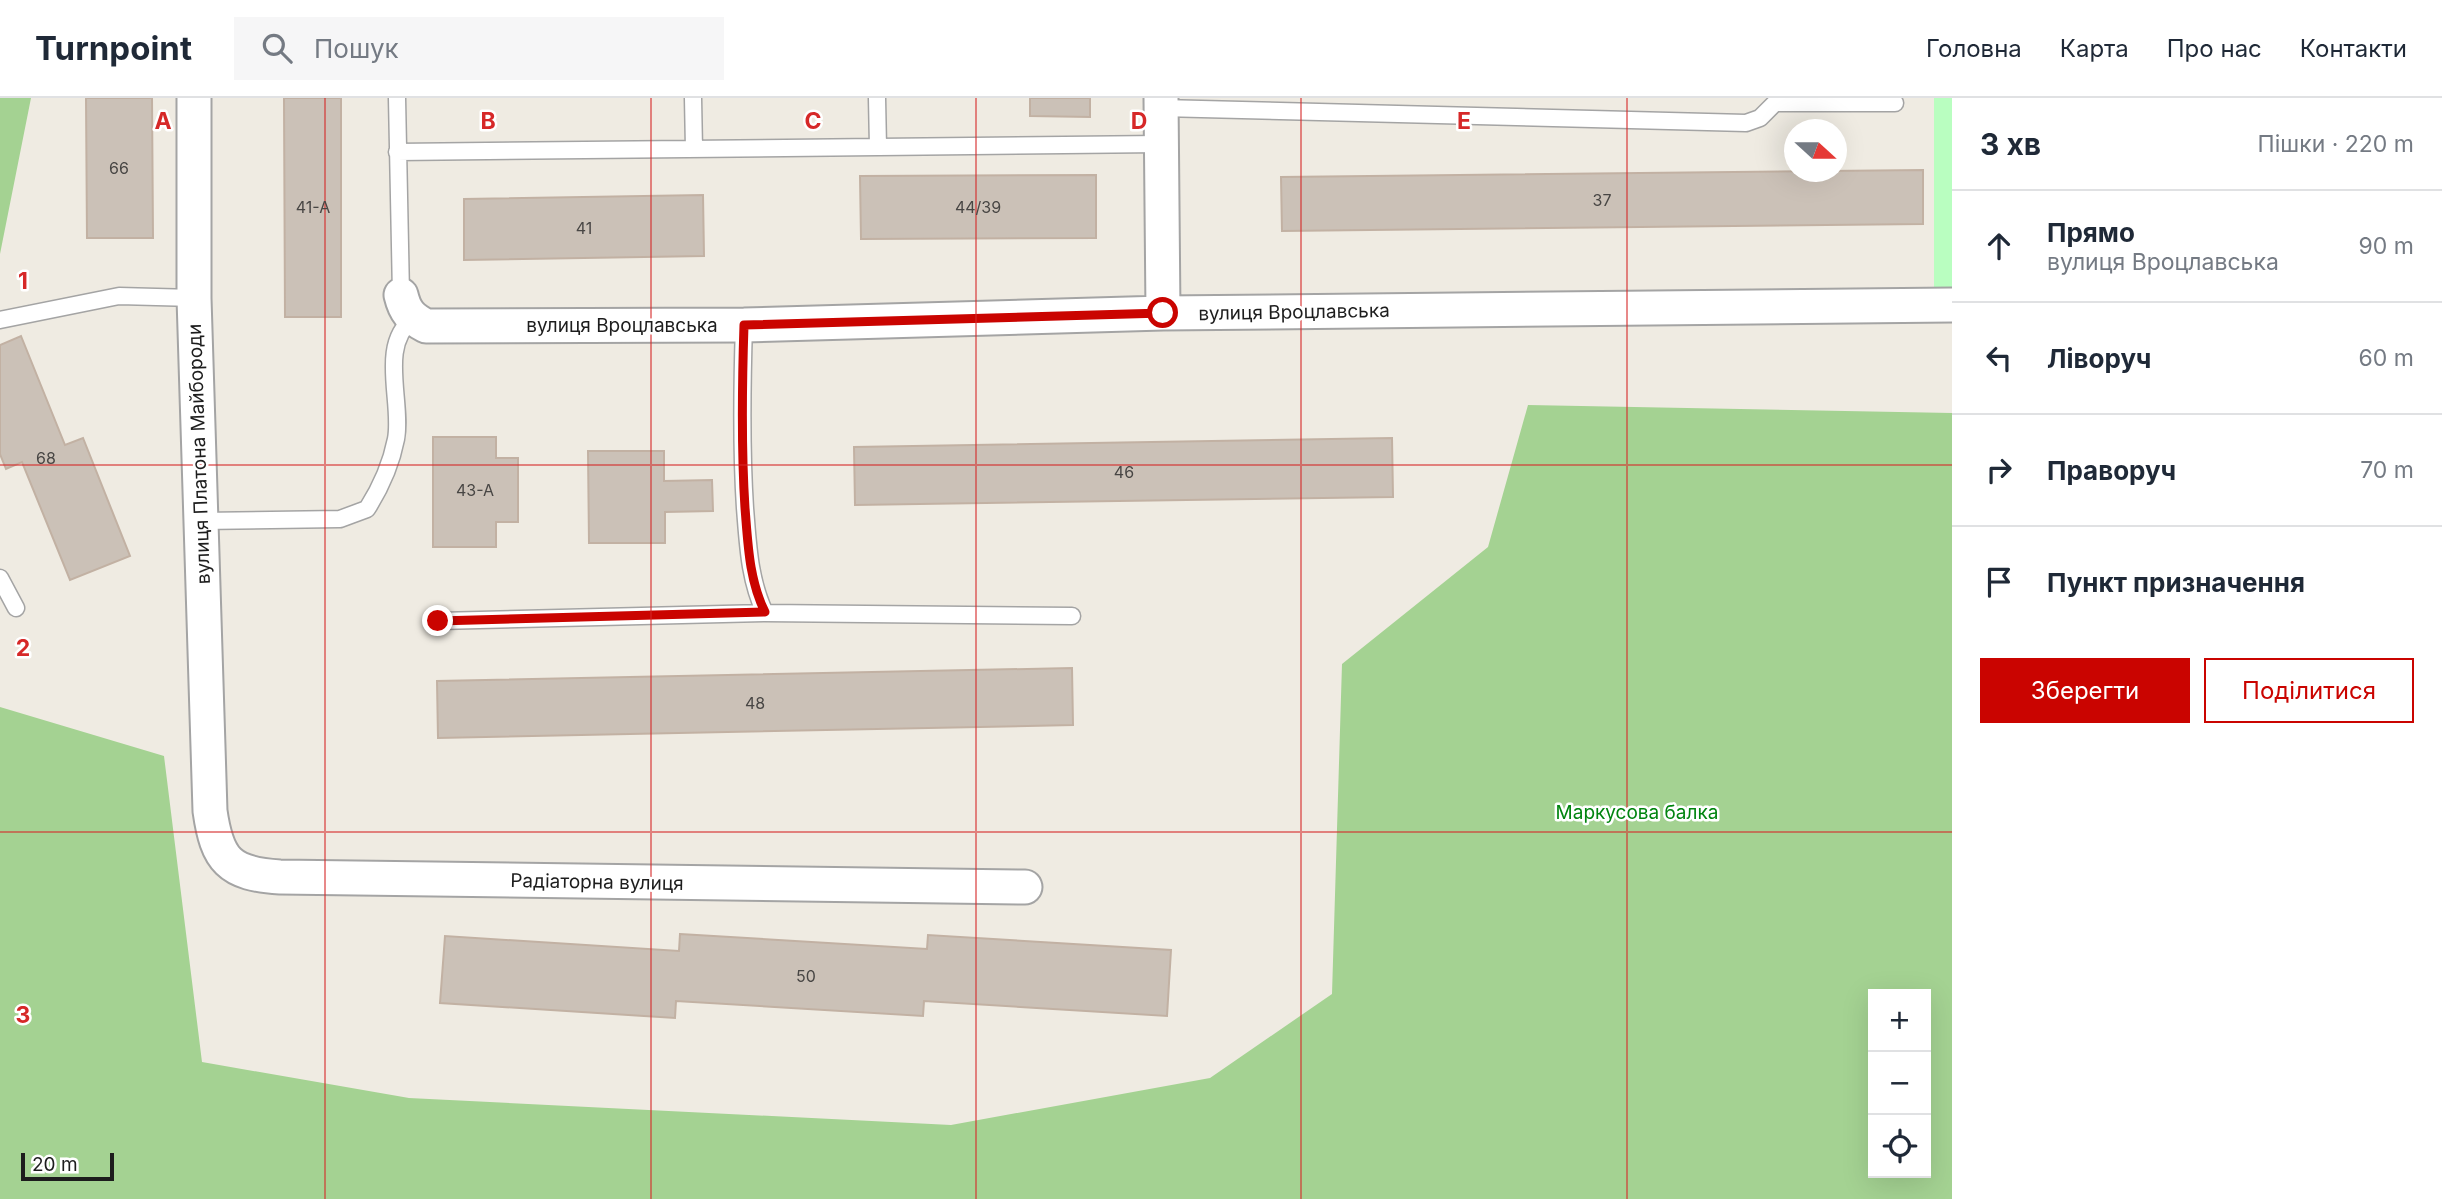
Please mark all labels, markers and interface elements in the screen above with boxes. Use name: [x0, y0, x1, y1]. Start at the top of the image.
search box: [234, 17, 724, 80]
text: Turnpoint: [35, 28, 192, 68]
icon: search: [258, 29, 296, 67]
text: Пошук: [314, 33, 399, 64]
text: Головна: [1926, 34, 2022, 63]
text: Карта: [2060, 34, 2129, 63]
text: Про нас: [2167, 34, 2262, 63]
text: Контакти: [2300, 34, 2407, 63]
text: A: [154, 107, 172, 135]
text: B: [480, 107, 496, 135]
text: C: [804, 107, 822, 135]
text: D: [1131, 107, 1147, 135]
text: E: [1457, 107, 1471, 135]
north arrow: [1784, 119, 1847, 182]
text: 3 хв: [1980, 126, 2041, 162]
text: Пішки · 220 m: [2258, 130, 2414, 158]
house number: 66: [109, 158, 129, 178]
house number: 37: [1593, 190, 1611, 210]
house number: 41-А: [296, 197, 330, 217]
house number: 44/39: [955, 197, 1001, 217]
text: Прямо: [2047, 217, 2135, 248]
house number: 41: [576, 218, 592, 238]
icon: ahead: [1980, 227, 2018, 265]
text: 90 m: [2359, 232, 2414, 260]
text: вулиця Вроцлавська: [2047, 248, 2279, 276]
text: 1: [18, 267, 28, 295]
route start: [1147, 297, 1178, 328]
street label: вулиця Вроцлавська: [1198, 299, 1390, 325]
street label: вулиця Вроцлавська: [526, 314, 718, 337]
street label: вулиця Платона Майбороди: [183, 323, 215, 585]
icon: left: [1980, 339, 2018, 377]
text: Ліворуч: [2047, 343, 2151, 374]
text: 60 m: [2359, 344, 2414, 372]
house number: 68: [36, 448, 56, 468]
icon: right: [1980, 451, 2018, 489]
text: Праворуч: [2047, 455, 2176, 486]
text: 70 m: [2360, 456, 2414, 484]
house number: 46: [1114, 462, 1134, 482]
house number: 43-А: [456, 480, 494, 500]
icon: arrive: [1980, 563, 2018, 601]
text: Пункт призначення: [2047, 567, 2305, 598]
route end: [422, 605, 453, 636]
text: 2: [16, 634, 30, 662]
button: Зберегти: [1980, 658, 2190, 723]
button: Поділитися: [2204, 658, 2414, 723]
house number: 48: [745, 693, 765, 713]
park label: Маркусова балка: [1556, 801, 1718, 824]
street label: Радіаторна вулиця: [510, 869, 684, 895]
house number: 50: [796, 966, 816, 986]
map controls: [1868, 989, 1931, 1178]
button: +: [1868, 989, 1931, 1052]
text: 3: [16, 1001, 30, 1029]
button: −: [1868, 1052, 1931, 1115]
button: locate: [1868, 1115, 1931, 1178]
scale bar: [21, 1150, 114, 1182]
text: 20 m: [32, 1153, 78, 1176]

